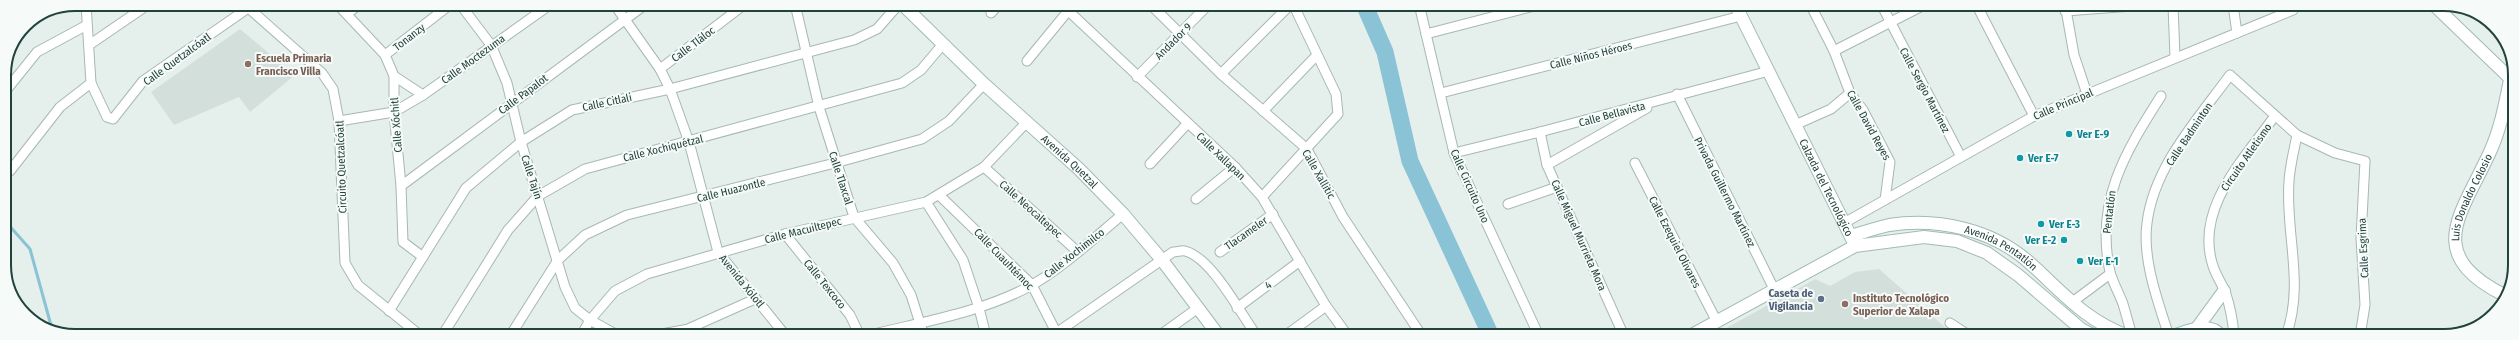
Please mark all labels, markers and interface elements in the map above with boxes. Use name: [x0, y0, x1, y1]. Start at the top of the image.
street label: Andador 9: [1152, 20, 1194, 62]
street label: Tonanzy: [391, 21, 428, 54]
street label: Calle Tláloc: [669, 24, 718, 65]
street label: Calle Quetzalcóatl: [141, 30, 214, 88]
street label: Calle Moctezuma: [439, 32, 508, 87]
street label: Calle Niños Héroes: [1549, 39, 1634, 72]
street label: Calle Sergio Martínez: [1897, 46, 1953, 136]
place label: Escuela Primaria Francisco Villa: [256, 52, 332, 78]
marker: Escuela Primaria Francisco Villa: [243, 59, 253, 69]
street label: Calle Papalot: [496, 71, 551, 117]
street label: Calle Principal: [2031, 86, 2095, 123]
street label: Calle David Reyes: [1844, 88, 1893, 163]
street label: Calle Citlali: [581, 91, 633, 114]
street label: Calle Xóchitl: [388, 97, 405, 153]
street label: Calle Bellavista: [1577, 99, 1647, 130]
street label: Calle Badminton: [2163, 100, 2215, 169]
street label: Circuito Quetzalcóatl: [333, 120, 350, 214]
street label: Circuito Atletismo: [2218, 121, 2275, 194]
place label: Ver E-9: [2076, 128, 2109, 141]
marker: Ver E-9: [2064, 129, 2074, 139]
street label: Calle Xallapan: [1193, 130, 1248, 183]
street label: Calle Xochiquétzal: [622, 132, 705, 165]
street label: Avenida Quetzal: [1038, 132, 1100, 191]
street label: Privada Guillermo Martínez: [1691, 135, 1758, 250]
street label: Calzada del Tecnológico: [1796, 137, 1856, 239]
street label: Calle Xallitic: [1299, 147, 1338, 201]
street label: Calle Circuito Uno: [1447, 147, 1492, 225]
street label: Calle Tlaxcal: [826, 150, 855, 207]
place label: Ver E-7: [2027, 152, 2059, 165]
street label: Luis Donaldo Colosio: [2449, 152, 2495, 241]
street label: Calle Tajín: [518, 153, 545, 201]
marker: Ver E-7: [2015, 153, 2025, 163]
street label: Calle Huazontle: [696, 176, 767, 205]
street label: Calle Neocaltepec: [997, 178, 1065, 241]
street label: Calle Miguel Murrieta Mora: [1548, 178, 1609, 293]
street label: Pentatlón: [2100, 190, 2119, 234]
street label: Calle Ezequiel Olivares: [1646, 194, 1703, 290]
street label: Tlacameler: [1222, 214, 1270, 253]
street label: Calle Macuiltepec: [763, 215, 843, 246]
place label: Ver E-3: [2048, 218, 2080, 231]
street label: Calle Esgrima: [2355, 218, 2372, 278]
marker: Ver E-3: [2036, 219, 2046, 229]
street label: Avenida Pentatlón: [1963, 223, 2040, 274]
street label: Calle Cuauhtémoc: [971, 226, 1036, 293]
street label: Calle Xochimilco: [1041, 226, 1107, 281]
place label: Ver E-2: [2024, 234, 2056, 247]
marker: Ver E-2: [2059, 235, 2069, 245]
street label: Avenida Xólotl: [716, 252, 767, 311]
place label: Ver E-1: [2087, 255, 2118, 268]
marker: Ver E-1: [2075, 256, 2085, 266]
street label: Calle Texcoco: [801, 257, 849, 312]
street label: 4: [1262, 278, 1275, 292]
place label: Caseta de Vigilancia: [1768, 287, 1814, 313]
place label: Instituto Tecnológico Superior de Xalapa: [1853, 292, 1949, 318]
marker: Caseta de Vigilancia: [1816, 294, 1826, 304]
marker: Instituto Tecnológico Superior de Xalapa: [1840, 299, 1850, 309]

